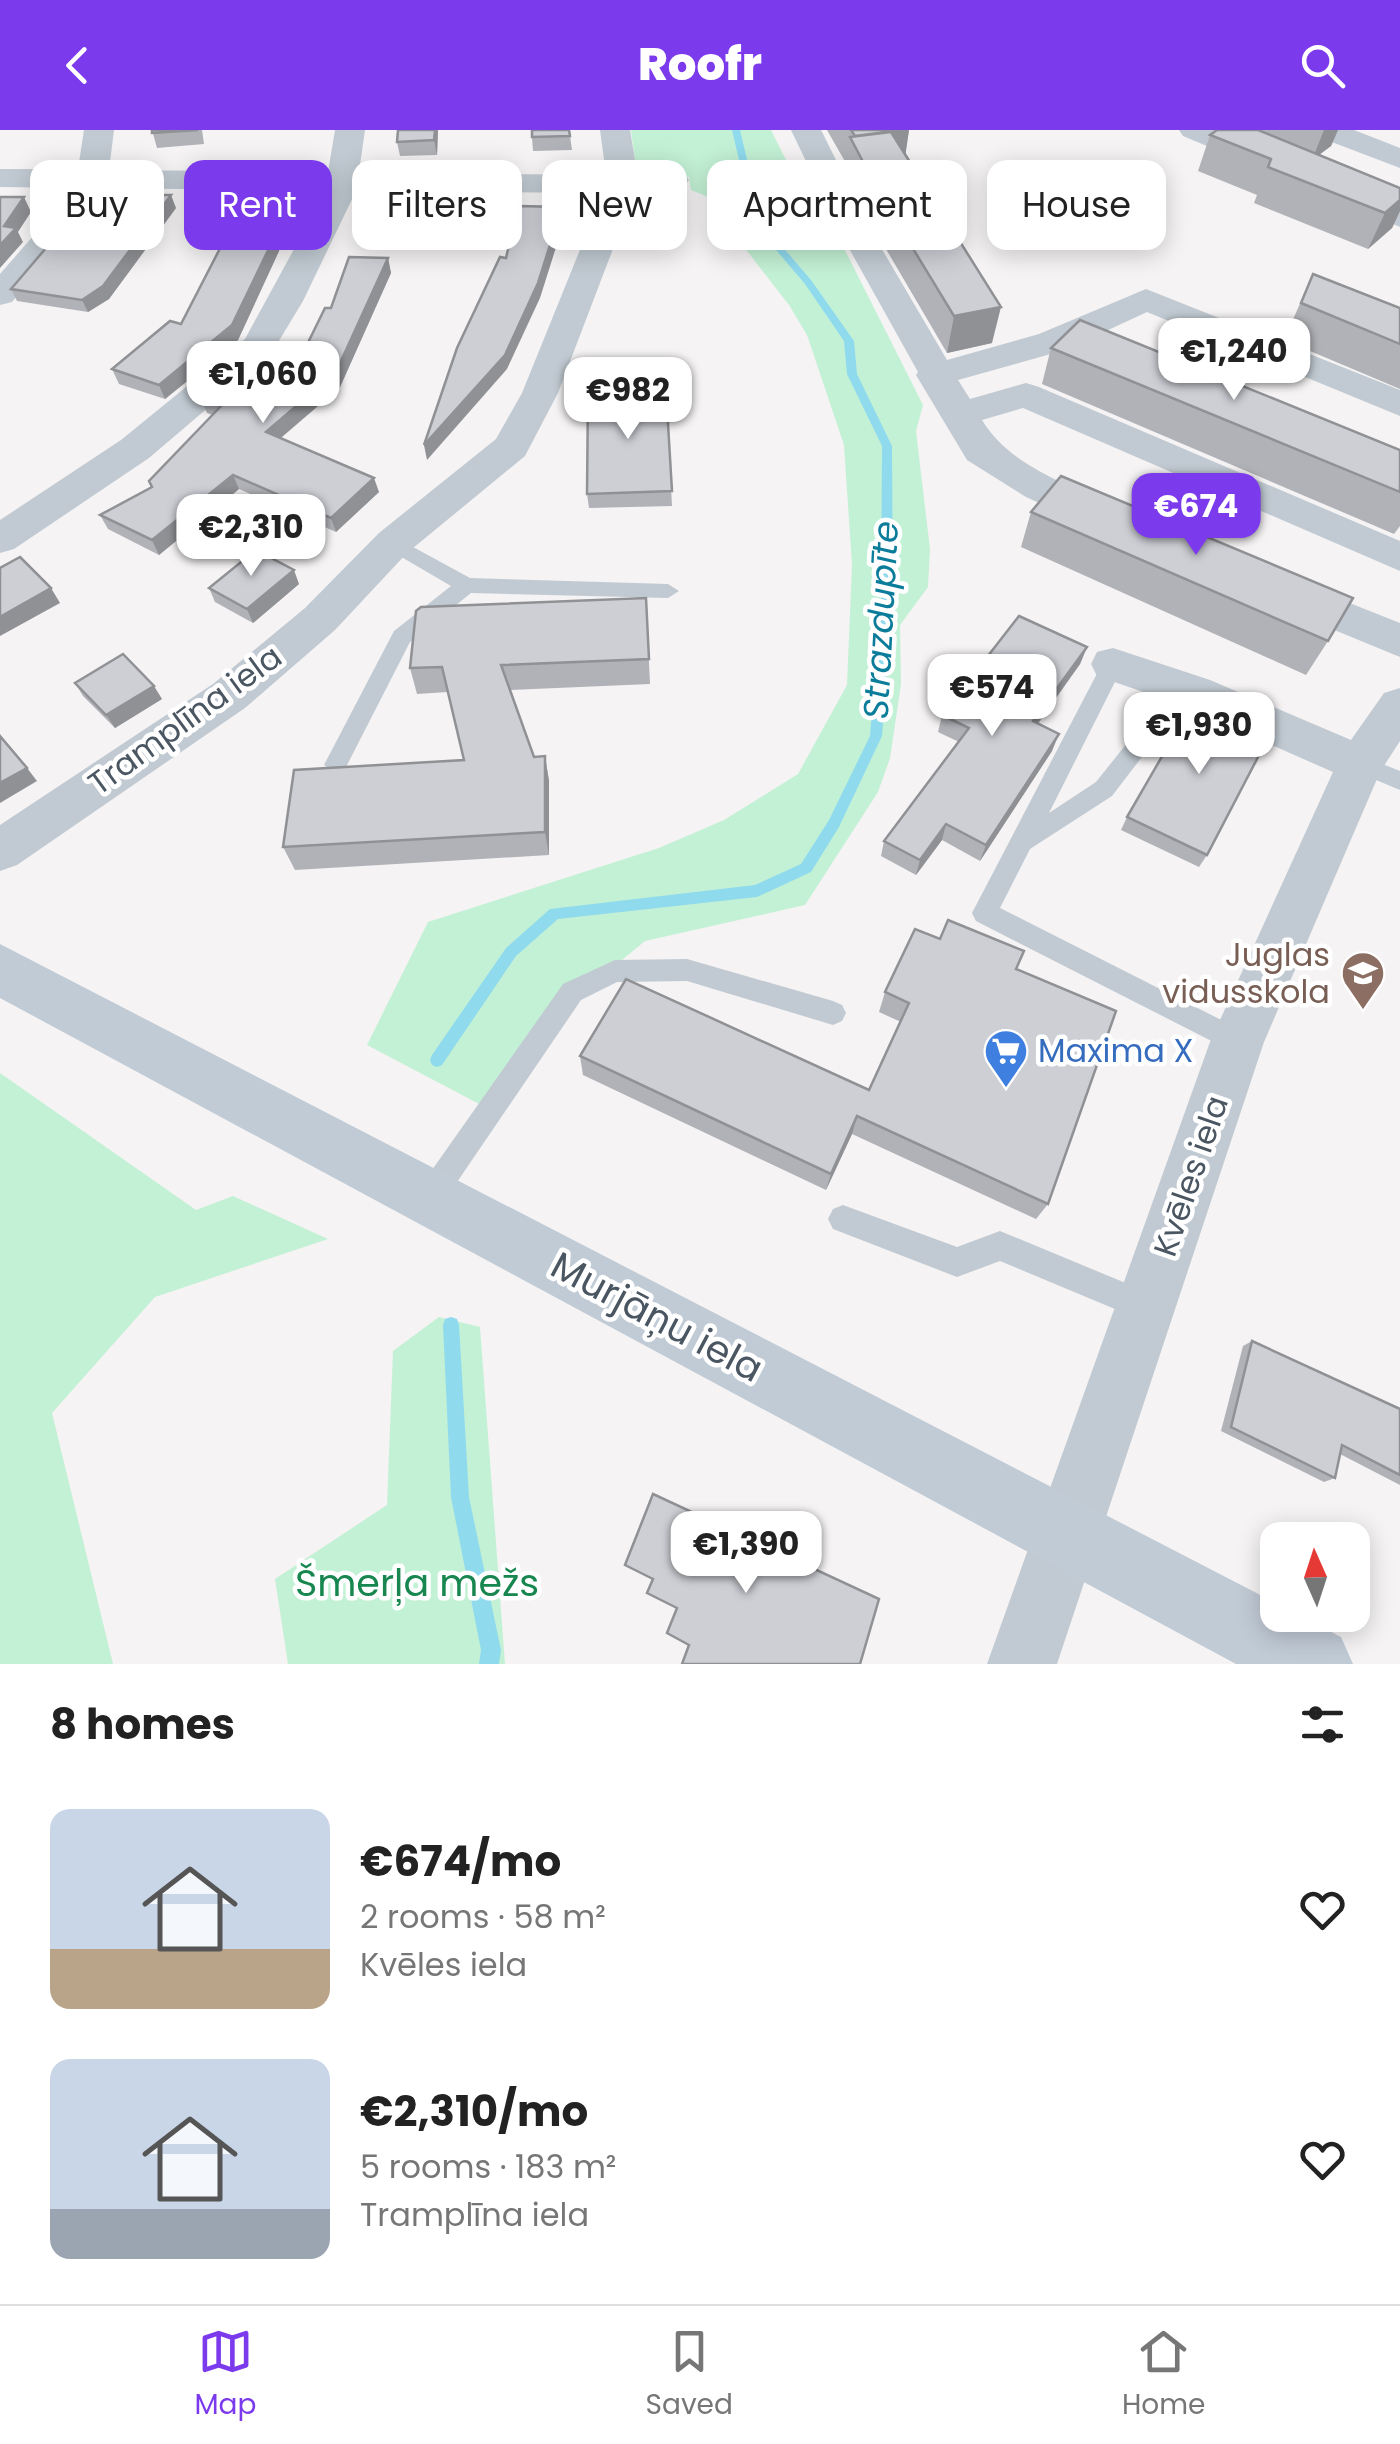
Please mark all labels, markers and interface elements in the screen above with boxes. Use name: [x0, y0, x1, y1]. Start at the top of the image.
text: Roofr: [638, 33, 762, 96]
icon: back: [50, 38, 105, 93]
icon: search: [1295, 38, 1350, 93]
chip: Buy: [30, 160, 164, 250]
chip: Rent: [184, 160, 332, 250]
chip: Filters: [352, 160, 522, 250]
chip: New: [542, 160, 687, 250]
chip: Apartment: [707, 160, 967, 250]
chip: House: [987, 160, 1166, 250]
pin: €1,240: [1153, 318, 1315, 403]
text: €1,240: [1180, 328, 1288, 373]
pin: €1,060: [182, 341, 344, 426]
text: €1,060: [209, 351, 317, 396]
pin: €982: [569, 357, 687, 442]
text: €982: [586, 367, 670, 412]
pin: €674: [1137, 473, 1255, 558]
text: €674: [1154, 483, 1238, 528]
pin: €2,310: [170, 494, 332, 579]
text: €2,310: [198, 504, 304, 549]
water label: Strazdupīte: [851, 520, 910, 720]
street label: Tramplīna iela: [79, 634, 291, 805]
pin: €574: [933, 654, 1051, 739]
text: €574: [949, 664, 1035, 709]
pin: €1,930: [1118, 692, 1280, 777]
text: €1,930: [1146, 702, 1252, 747]
place label: Juglas vidusskola: [1162, 932, 1330, 1014]
school or university icon: Juglas vidusskola: [1340, 950, 1386, 1011]
supermarket icon: Maxima X: [983, 1028, 1029, 1089]
place label: Maxima X: [1038, 1028, 1193, 1073]
street label: Kvēles iela: [1142, 1089, 1239, 1262]
street label: Murjāņu iela: [542, 1238, 773, 1395]
pin: €1,390: [665, 1511, 827, 1596]
text: €1,390: [693, 1521, 799, 1566]
north arrow: [1260, 1522, 1370, 1632]
map controls: [1260, 1522, 1370, 1632]
park label: Šmerļa mežs: [295, 1556, 539, 1609]
text: 8 homes: [50, 1695, 235, 1754]
icon: filters: [1295, 1697, 1350, 1752]
text: €674/mo: [360, 1832, 561, 1891]
icon: home: [130, 1849, 250, 1969]
icon: heart: [1295, 1882, 1350, 1937]
text: 2 rooms · 58 m²: [360, 1894, 606, 1939]
text: Kvēles iela: [360, 1942, 527, 1987]
text: €2,310/mo: [360, 2082, 588, 2141]
icon: home: [130, 2099, 250, 2219]
icon: heart: [1295, 2132, 1350, 2187]
text: 5 rooms · 183 m²: [360, 2144, 616, 2189]
text: Tramplīna iela: [360, 2192, 589, 2237]
tab: Map: [195, 2324, 256, 2426]
tab: Saved: [646, 2324, 733, 2426]
tab: Home: [1122, 2324, 1205, 2426]

